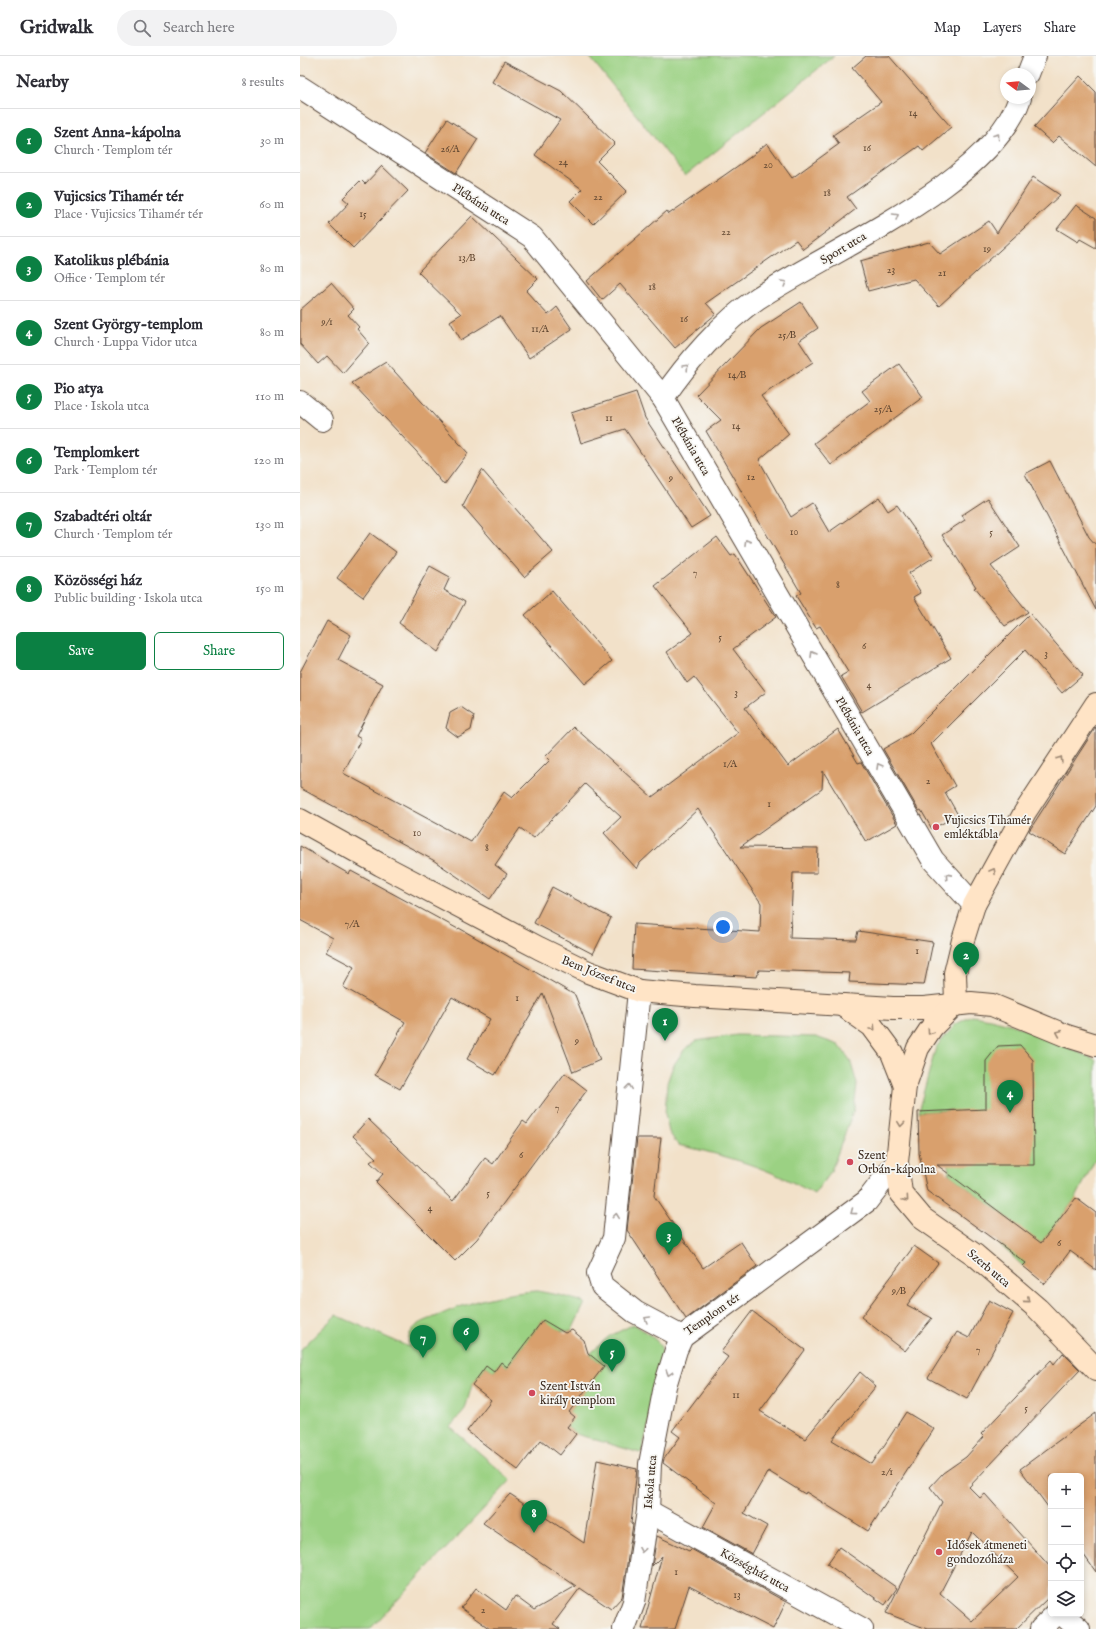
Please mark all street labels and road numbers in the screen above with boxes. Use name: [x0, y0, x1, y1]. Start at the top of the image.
street label: Plébánia utca: [449, 180, 513, 229]
street label: Sport utca: [818, 228, 870, 269]
street label: Plébánia utca: [668, 414, 714, 479]
street label: Plébánia utca: [832, 694, 878, 759]
street label: Bem József utca: [559, 953, 639, 998]
street label: Szerb utca: [964, 1246, 1014, 1291]
street label: Templom tér: [682, 1289, 744, 1340]
street label: Iskola utca: [641, 1454, 660, 1510]
street label: Községház utca: [717, 1545, 793, 1596]

